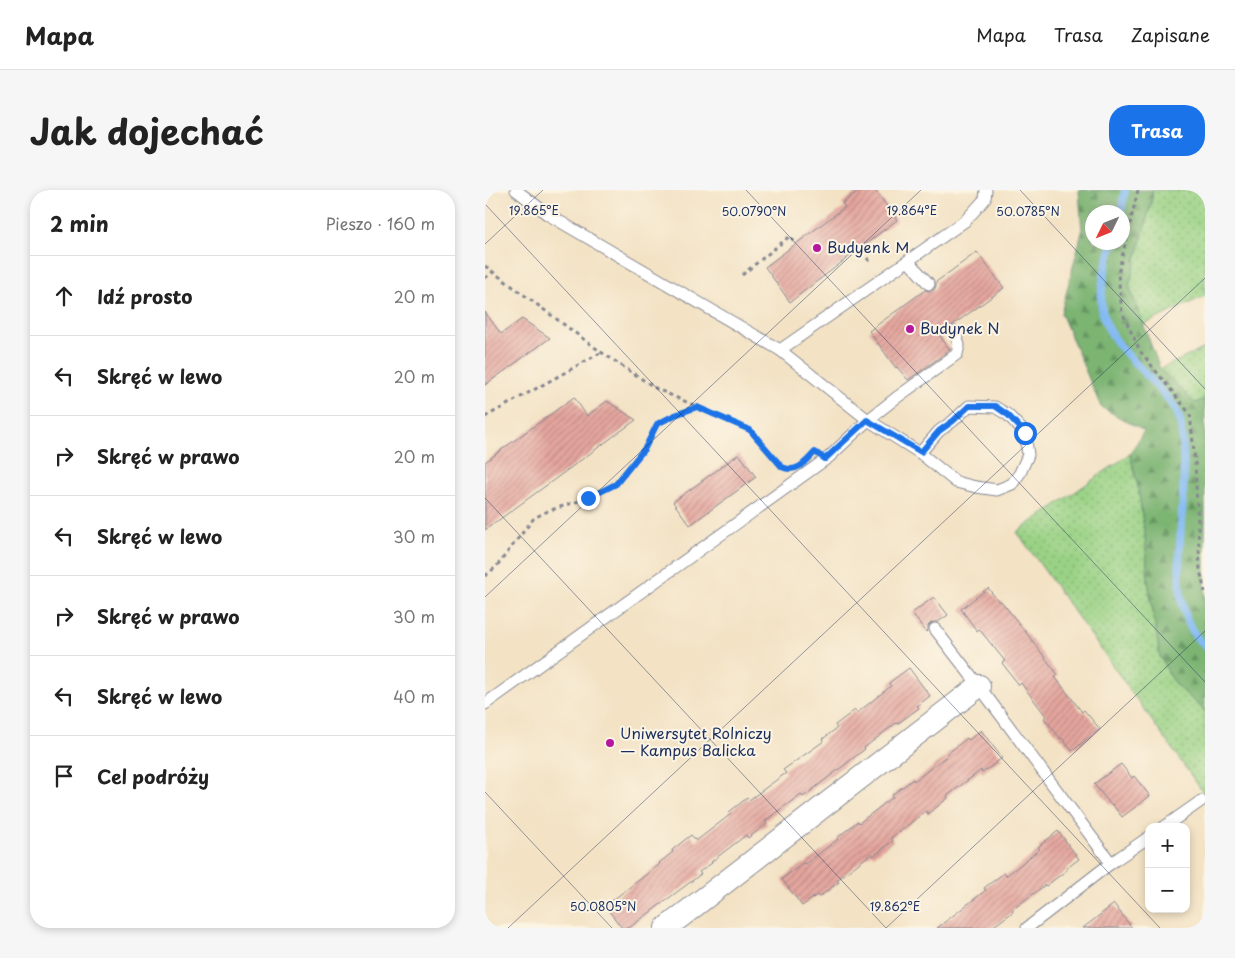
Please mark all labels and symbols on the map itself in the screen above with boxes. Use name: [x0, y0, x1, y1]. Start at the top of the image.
text: 19.865°E: [509, 201, 559, 219]
text: 19.864°E: [887, 201, 937, 219]
text: 50.0790°N: [722, 202, 787, 220]
text: 50.0785°N: [996, 202, 1060, 220]
north arrow: [1085, 205, 1130, 250]
place label: Budyenk M: [827, 235, 909, 258]
marker: Budyenk M: [811, 242, 823, 254]
place label: Budynek N: [920, 316, 999, 339]
marker: Budynek N: [904, 323, 916, 335]
route start: [1014, 422, 1037, 445]
route end: [577, 487, 600, 510]
place label: Uniwersytet Rolniczy — Kampus Balicka: [620, 721, 772, 761]
marker: Uniwersytet Rolniczy — Kampus Balicka: [604, 737, 616, 749]
text: 50.0805°N: [570, 897, 636, 915]
text: 19.862°E: [870, 897, 920, 915]

